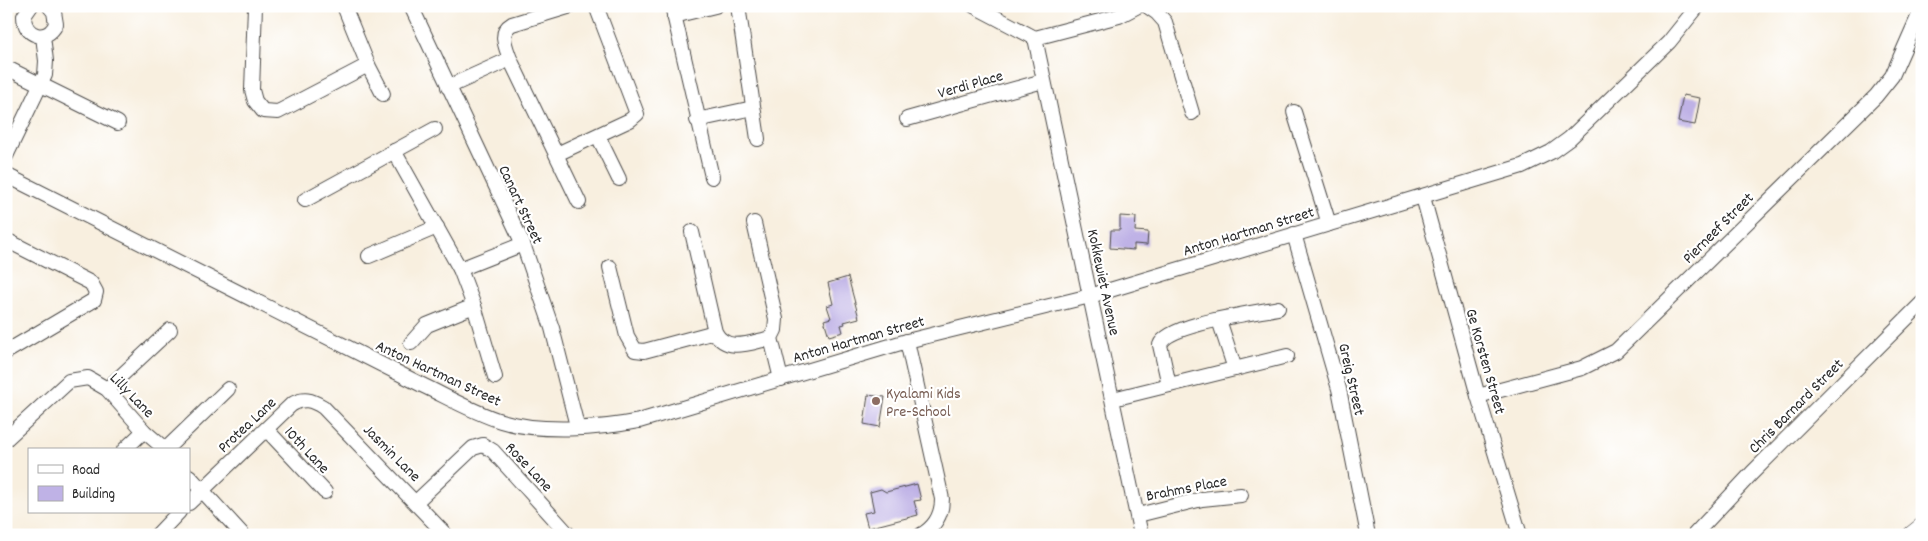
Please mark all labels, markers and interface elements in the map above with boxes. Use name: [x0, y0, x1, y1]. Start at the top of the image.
street label: Verdi Place: [935, 65, 1006, 106]
street label: Canart Street: [491, 162, 548, 248]
street label: Pierneef Street: [1678, 188, 1760, 270]
street label: Anton Hartman Street: [1180, 201, 1317, 263]
street label: Kokkewiet Avenue: [1080, 227, 1125, 338]
street label: Ge Korsten Street: [1459, 306, 1511, 417]
street label: Anton Hartman Street: [790, 311, 927, 370]
street label: Anton Hartman Street: [371, 335, 505, 414]
street label: Greig Street: [1331, 341, 1370, 418]
street label: Chris Barnard Street: [1744, 354, 1850, 460]
street label: Lilly Lane: [104, 368, 159, 424]
place label: Kyalami Kids Pre-School: [886, 383, 961, 424]
street label: Protea Lane: [213, 393, 282, 459]
marker: Kyalami Kids Pre-School: [870, 395, 882, 407]
street label: Jasmin Lane: [357, 420, 425, 488]
street label: 10th Lane: [278, 422, 334, 480]
street label: Rose Lane: [499, 438, 557, 498]
legend: [28, 448, 190, 514]
text: Road: [72, 460, 100, 482]
street label: Brahms Place: [1144, 470, 1229, 509]
text: Building: [72, 484, 115, 506]

